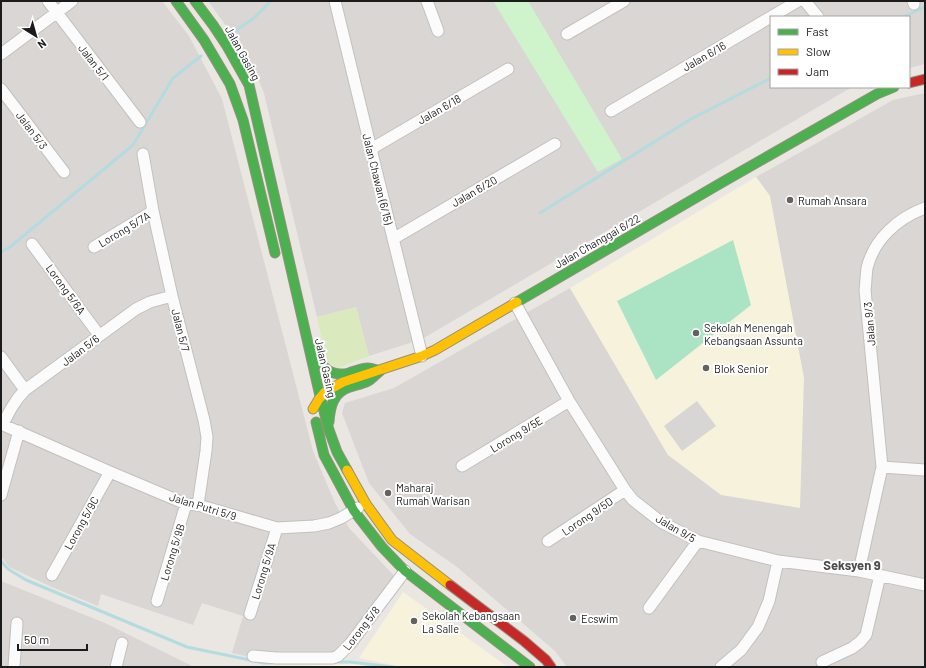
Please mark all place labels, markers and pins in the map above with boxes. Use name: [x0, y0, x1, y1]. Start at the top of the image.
place label: Rumah Ansara: [798, 194, 867, 207]
marker: Rumah Ansara: [785, 195, 795, 205]
place label: Sekolah Menengah Kebangsaan Assunta: [704, 321, 803, 347]
marker: Sekolah Menengah Kebangsaan Assunta: [691, 328, 701, 338]
place label: Blok Senior: [714, 362, 768, 375]
marker: Blok Senior: [701, 363, 711, 373]
place label: Maharaj Rumah Warisan: [396, 481, 470, 507]
marker: Maharaj Rumah Warisan: [383, 488, 393, 498]
place label: Sekolah Kebangsaan La Salle: [422, 609, 520, 635]
place label: Ecswim: [581, 612, 618, 625]
marker: Ecswim: [568, 613, 578, 623]
marker: Sekolah Kebangsaan La Salle: [409, 616, 419, 626]

